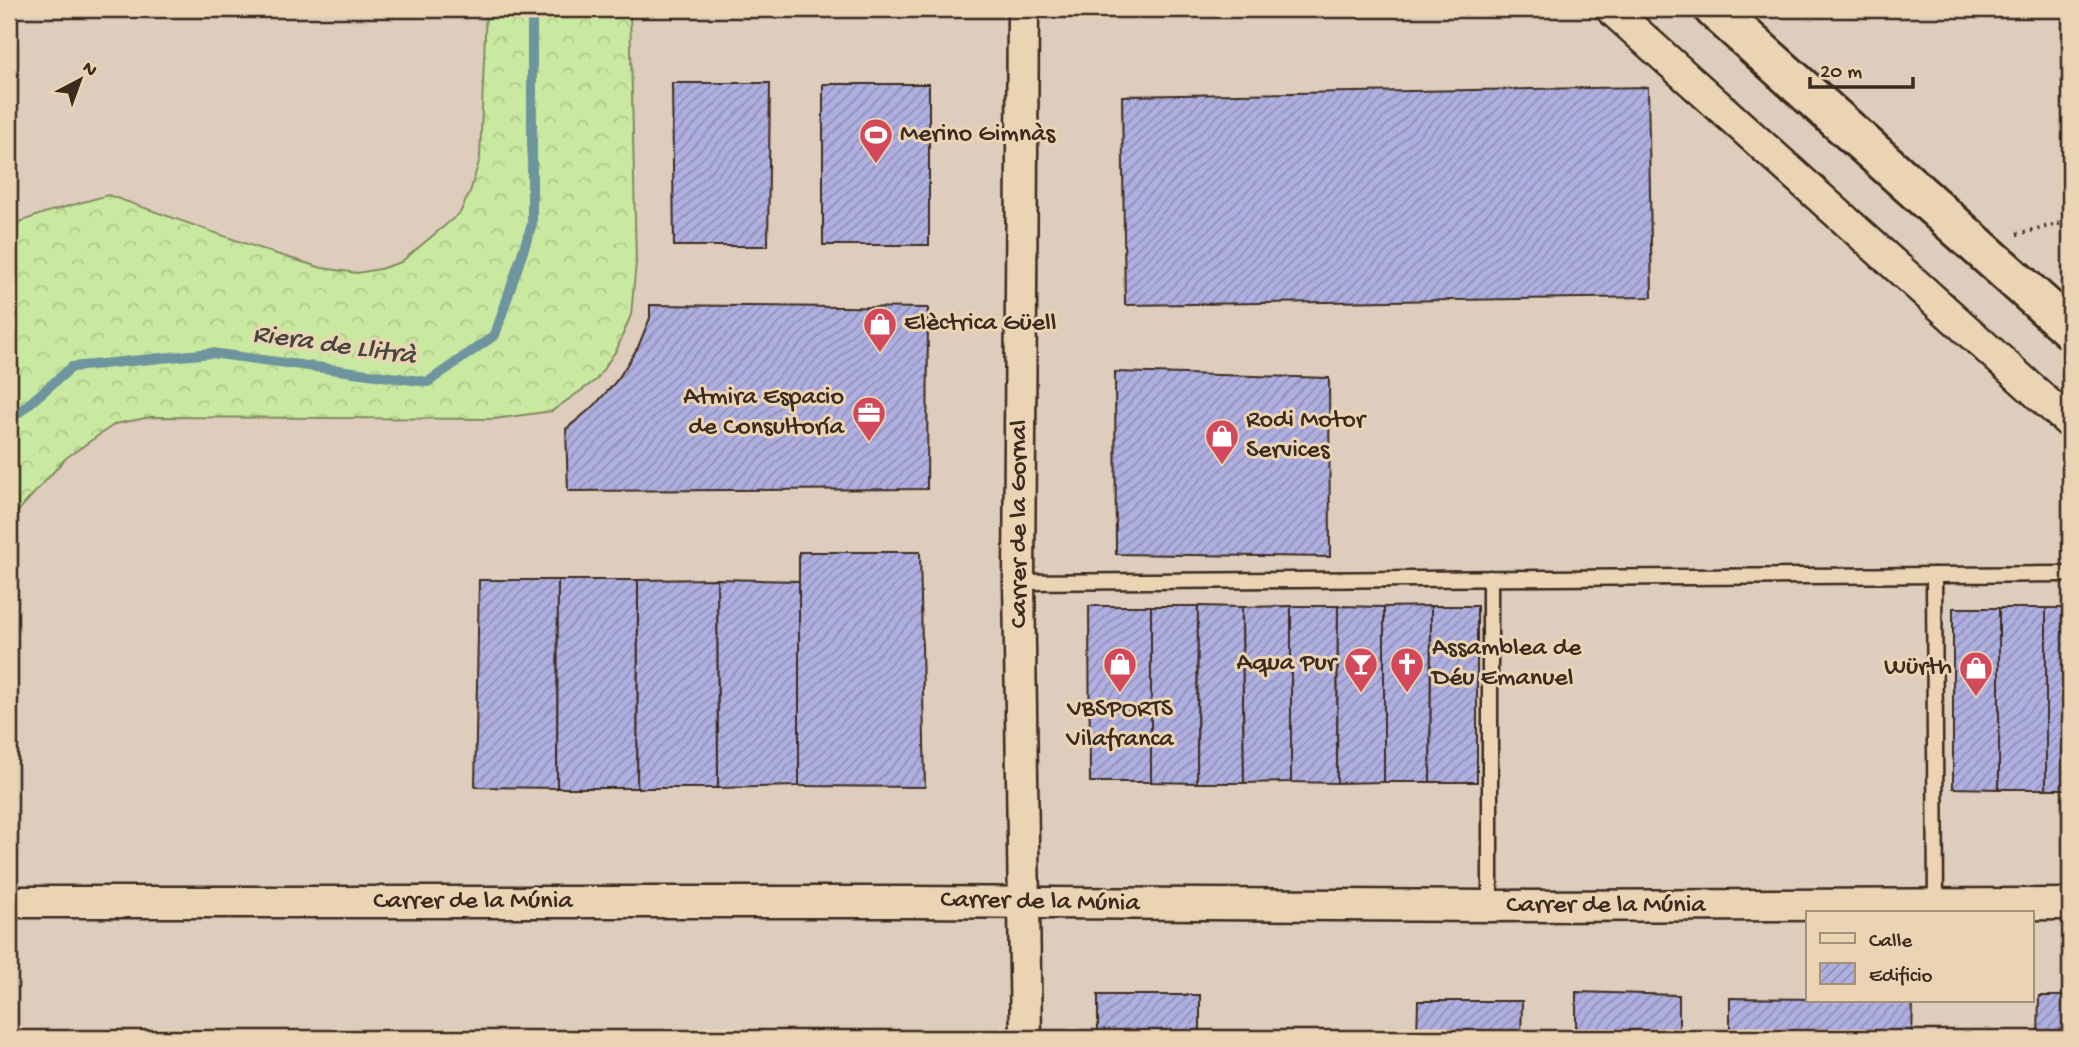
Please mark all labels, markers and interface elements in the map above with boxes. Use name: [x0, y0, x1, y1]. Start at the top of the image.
north arrow: [46, 46, 116, 116]
scale bar: [1810, 46, 1913, 90]
text: N: [77, 57, 101, 83]
text: 20 m: [1820, 61, 1862, 86]
sports icon: Merino Gimnàs: [857, 116, 895, 165]
place label: Merino Gimnàs: [900, 120, 1057, 151]
shop icon: Elèctrica Güell: [861, 305, 899, 354]
place label: Elèctrica Güell: [904, 309, 1057, 340]
water label: Riera de Llitrà: [250, 318, 419, 374]
place label: Atmira Espacio de Consultoría: [683, 383, 846, 444]
office icon: Atmira Espacio de Consultoría: [850, 394, 888, 443]
place label: Rodi Motor Services: [1246, 406, 1368, 467]
shop icon: Rodi Motor Services: [1203, 417, 1241, 466]
street label: Carrer de la Gornal: [1005, 420, 1036, 628]
place label: Assamblea de Déu Emanuel: [1430, 634, 1582, 695]
shop icon: VBSPORTS Vilafranca: [1101, 645, 1139, 694]
bar icon: Aqua Pur: [1342, 645, 1380, 694]
church icon: Assamblea de Déu Emanuel: [1388, 645, 1426, 694]
place label: Aqua Pur: [1237, 649, 1339, 680]
shop icon: Würth: [1957, 649, 1995, 698]
place label: Würth: [1884, 653, 1952, 684]
place label: VBSPORTS Vilafranca: [1065, 695, 1175, 756]
street label: Carrer de la Múnia: [940, 886, 1142, 920]
street label: Carrer de la Múnia: [373, 887, 574, 918]
street label: Carrer de la Múnia: [1506, 891, 1707, 922]
legend: [1806, 911, 2034, 1002]
text: Calle: [1869, 930, 1913, 955]
text: Edificio: [1869, 965, 1933, 990]

